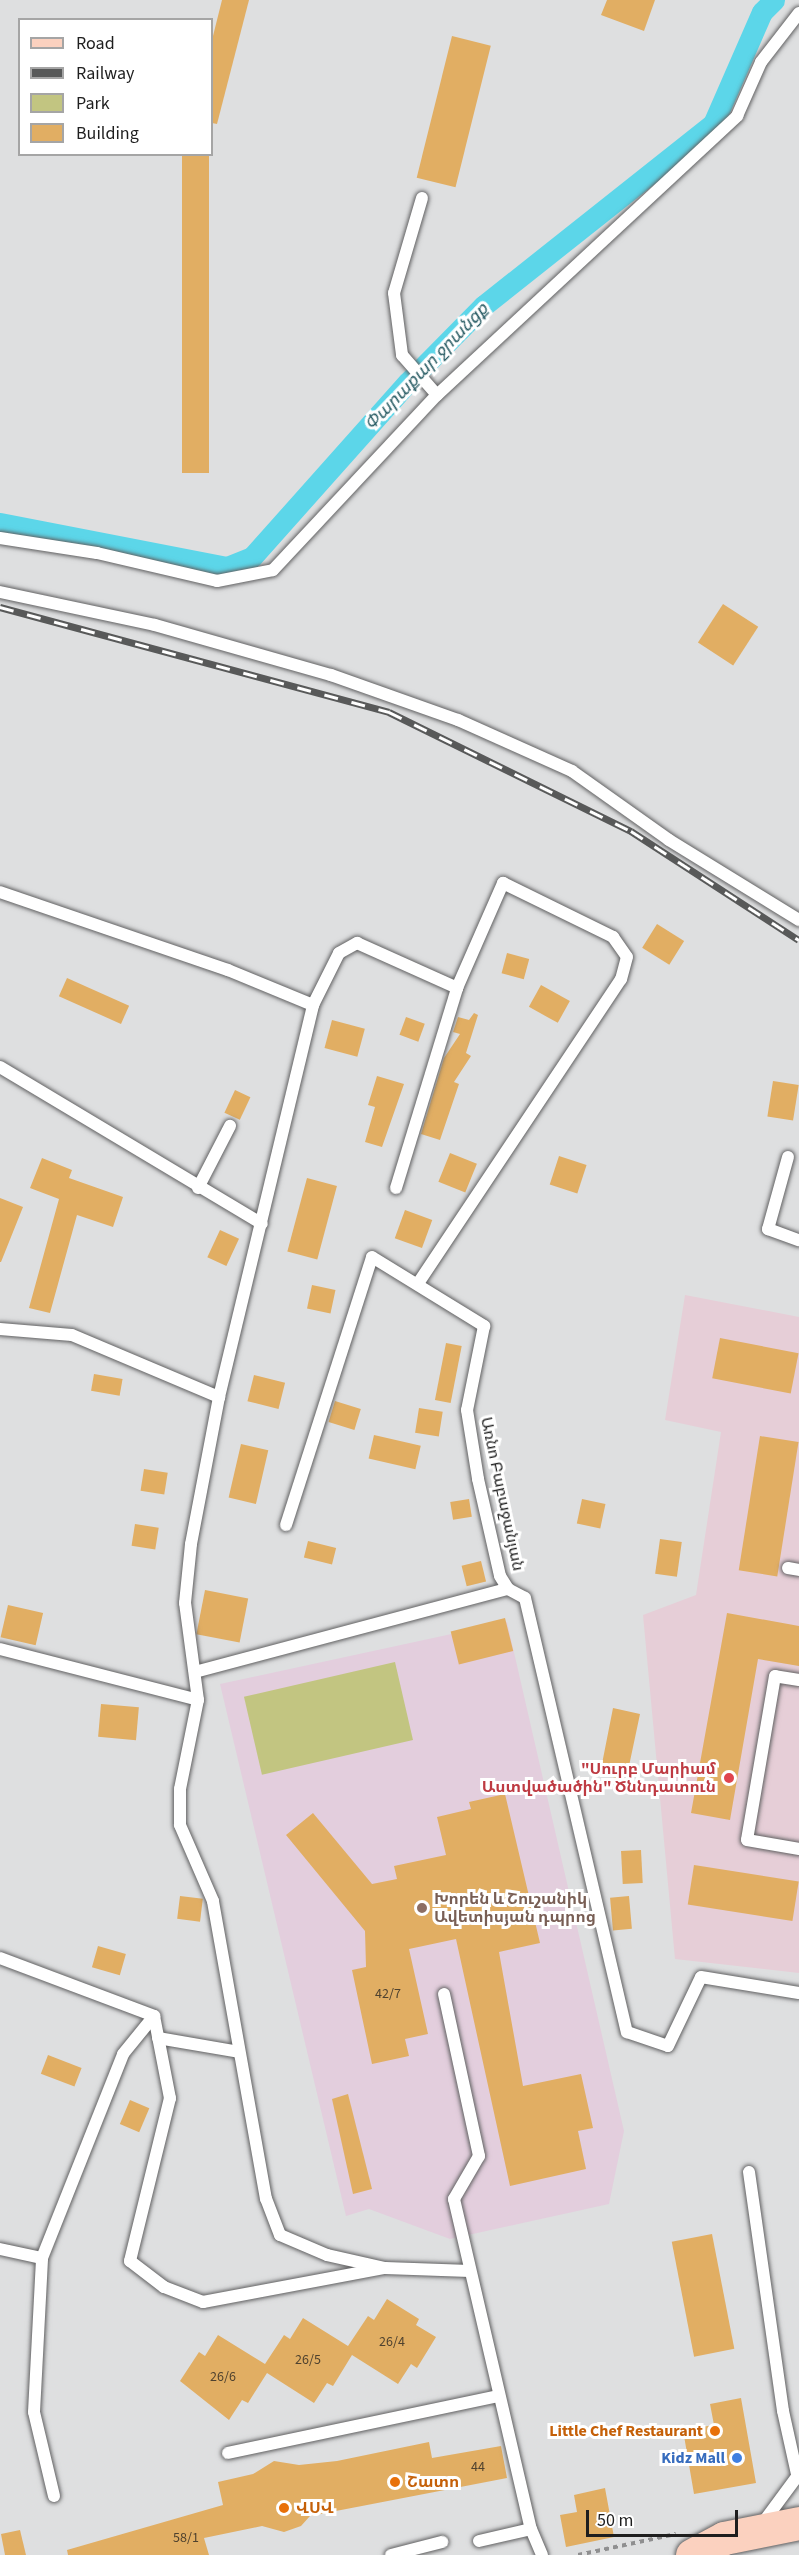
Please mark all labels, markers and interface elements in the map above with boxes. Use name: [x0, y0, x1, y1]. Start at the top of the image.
legend: [18, 18, 213, 156]
text: Road: [76, 31, 115, 56]
text: Railway: [76, 61, 135, 86]
text: Park: [76, 91, 110, 116]
text: Building: [76, 121, 139, 146]
water label: Փարաքար ջրանցք: [361, 299, 493, 435]
street label: Առնո Բաբաջանյան: [476, 1415, 528, 1573]
place label: "Սուրբ Մարիամ Աստվածածին" Ծննդատուն: [482, 1759, 716, 1797]
marker: "Սուրբ Մարիամ Աստվածածին" Ծննդատուն: [720, 1769, 738, 1787]
place label: Խորեն և Շուշանիկ Ավետիսյան դպրոց: [434, 1889, 596, 1927]
marker: Խորեն և Շուշանիկ Ավետիսյան դպրոց: [415, 1901, 429, 1915]
house number: 42/7: [375, 1986, 401, 2002]
house number: 26/4: [379, 2334, 405, 2350]
house number: 26/5: [295, 2352, 321, 2368]
house number: 26/6: [210, 2369, 236, 2385]
place label: Little Chef Restaurant: [549, 2421, 703, 2441]
marker: Little Chef Restaurant: [708, 2424, 722, 2438]
place label: Kidz Mall: [661, 2448, 725, 2468]
marker: Kidz Mall: [730, 2451, 744, 2465]
house number: 44: [471, 2459, 485, 2475]
place label: Շատո: [407, 2472, 459, 2492]
marker: Շատո: [388, 2475, 402, 2489]
place label: ՎՍՎ: [296, 2498, 334, 2518]
scale bar: [589, 2498, 740, 2536]
marker: ՎՍՎ: [277, 2501, 291, 2515]
text: 50 m: [597, 2508, 633, 2533]
house number: 58/1: [173, 2530, 199, 2546]

